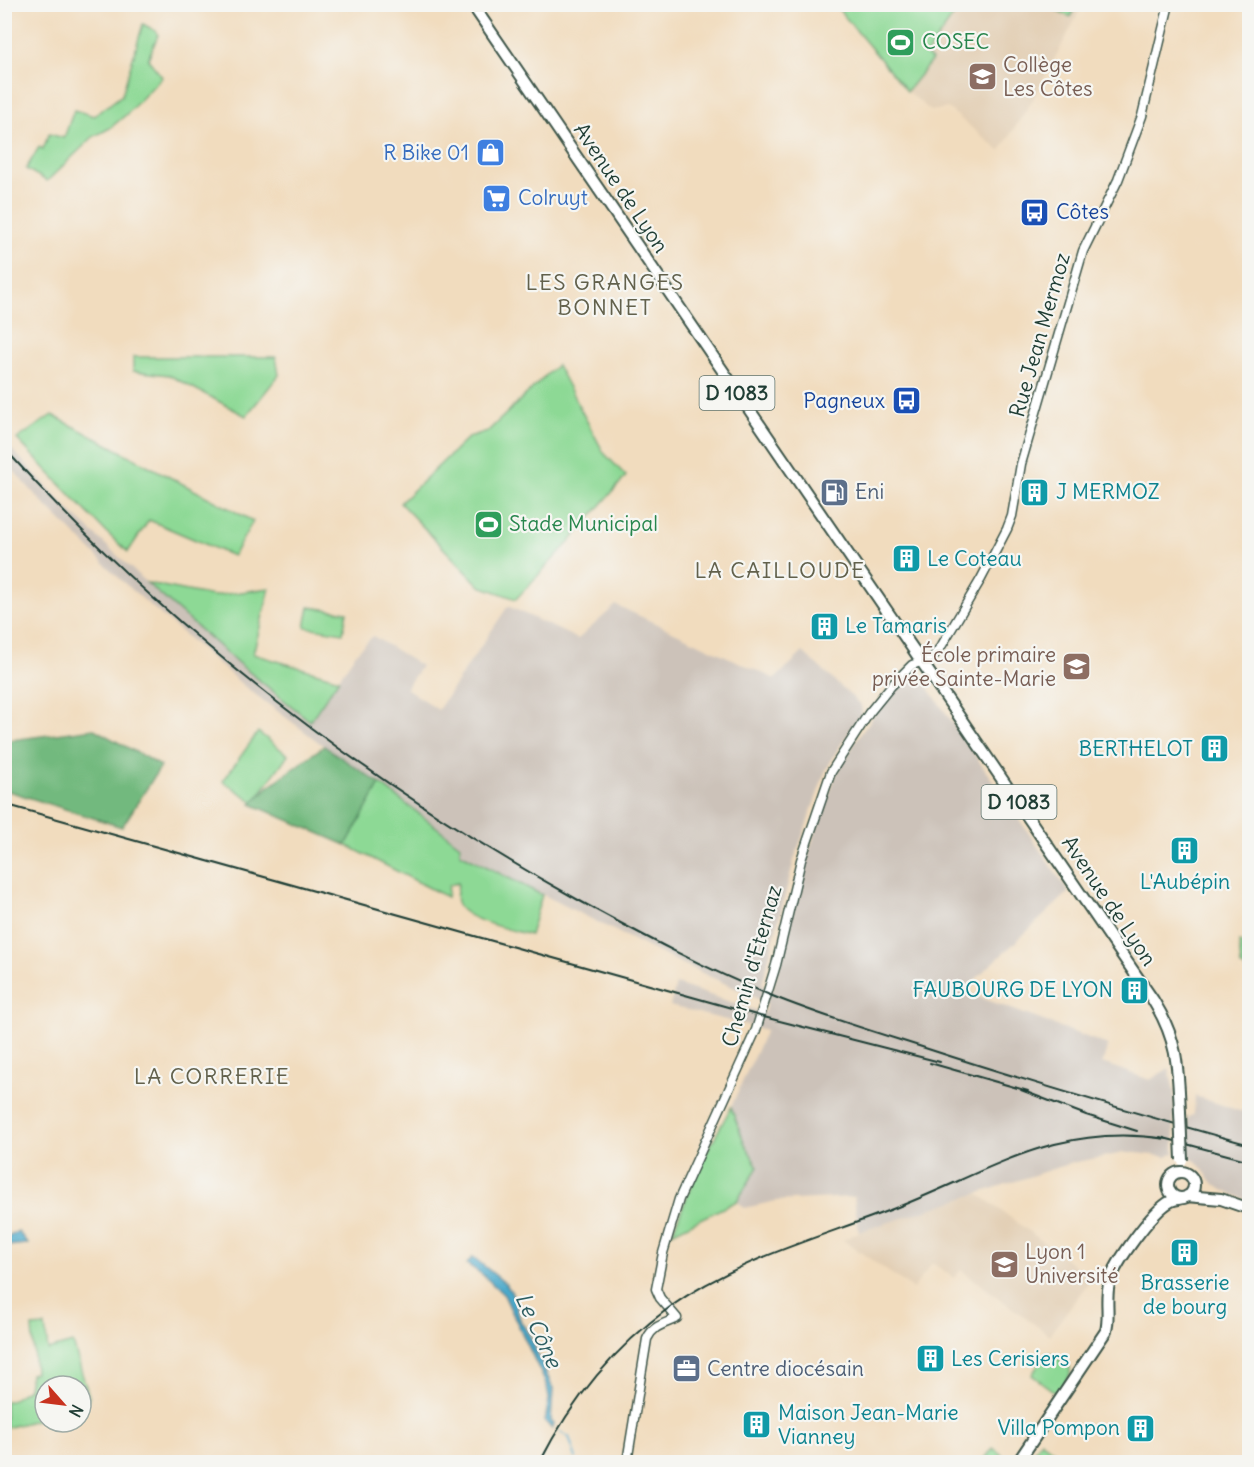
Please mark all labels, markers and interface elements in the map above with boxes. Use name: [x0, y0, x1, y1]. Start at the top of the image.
sports icon: COSEC: [885, 26, 917, 58]
place label: COSEC: [922, 28, 989, 55]
place label: Collège Les Côtes: [1003, 51, 1093, 102]
school or university icon: Collège Les Côtes: [966, 61, 998, 93]
street label: Avenue de Lyon: [568, 118, 675, 258]
shop icon: R Bike 01: [474, 137, 506, 169]
place label: R Bike 01: [383, 139, 469, 166]
supermarket icon: Colruyt: [481, 182, 513, 214]
place label: Colruyt: [518, 184, 588, 211]
bus stop icon: Côtes: [1019, 196, 1051, 228]
place label: Côtes: [1056, 198, 1109, 225]
street label: Rue Jean Mermoz: [1003, 250, 1076, 420]
district label: LES GRANGES BONNET: [526, 268, 684, 321]
road number: D 1083: [700, 376, 774, 410]
bus stop icon: Pagneux: [890, 385, 922, 417]
place label: Pagneux: [803, 387, 885, 414]
fuel station icon: Eni: [818, 476, 850, 508]
building icon: J MERMOZ: [1019, 476, 1051, 508]
place label: Eni: [855, 478, 884, 505]
place label: J MERMOZ: [1056, 478, 1160, 505]
sports icon: Stade Municipal: [472, 508, 504, 540]
place label: Stade Municipal: [509, 510, 658, 537]
building icon: Le Coteau: [890, 543, 922, 575]
place label: Le Coteau: [927, 545, 1022, 572]
district label: LA CAILLOUDE: [694, 556, 866, 584]
building icon: Le Tamaris: [808, 610, 840, 642]
place label: Le Tamaris: [845, 612, 947, 639]
place label: École primaire privée Sainte-Marie: [872, 641, 1056, 692]
school or university icon: École primaire privée Sainte-Marie: [1061, 651, 1093, 683]
building icon: BERTHELOT: [1198, 733, 1230, 765]
place label: BERTHELOT: [1078, 735, 1193, 762]
road number: D 1083: [982, 785, 1056, 819]
street label: Avenue de Lyon: [1056, 831, 1163, 971]
building icon: L'Aubépin: [1169, 835, 1201, 867]
place label: L'Aubépin: [1140, 868, 1230, 895]
street label: Chemin d'Eternaz: [716, 882, 787, 1050]
building icon: FAUBOURG DE LYON: [1118, 974, 1150, 1006]
place label: FAUBOURG DE LYON: [912, 976, 1113, 1003]
district label: LA CORRERIE: [134, 1062, 290, 1090]
building icon: Brasserie de bourg: [1169, 1236, 1201, 1268]
place label: Lyon 1 Université: [1025, 1238, 1119, 1289]
school or university icon: Lyon 1 Université: [988, 1248, 1020, 1280]
place label: Brasserie de bourg: [1140, 1269, 1230, 1320]
water label: Le Cône: [509, 1288, 569, 1374]
building icon: Les Cerisiers: [914, 1343, 946, 1375]
place label: Les Cerisiers: [951, 1345, 1069, 1372]
office icon: Centre diocésain: [670, 1353, 702, 1385]
place label: Centre diocésain: [707, 1355, 864, 1382]
north arrow: [33, 1374, 93, 1434]
place label: Maison Jean-Marie Vianney: [778, 1399, 959, 1450]
text: N: [65, 1401, 88, 1421]
building icon: Maison Jean-Marie Vianney: [741, 1409, 773, 1441]
building icon: Villa Pompon: [1125, 1412, 1157, 1444]
place label: Villa Pompon: [997, 1414, 1120, 1441]

